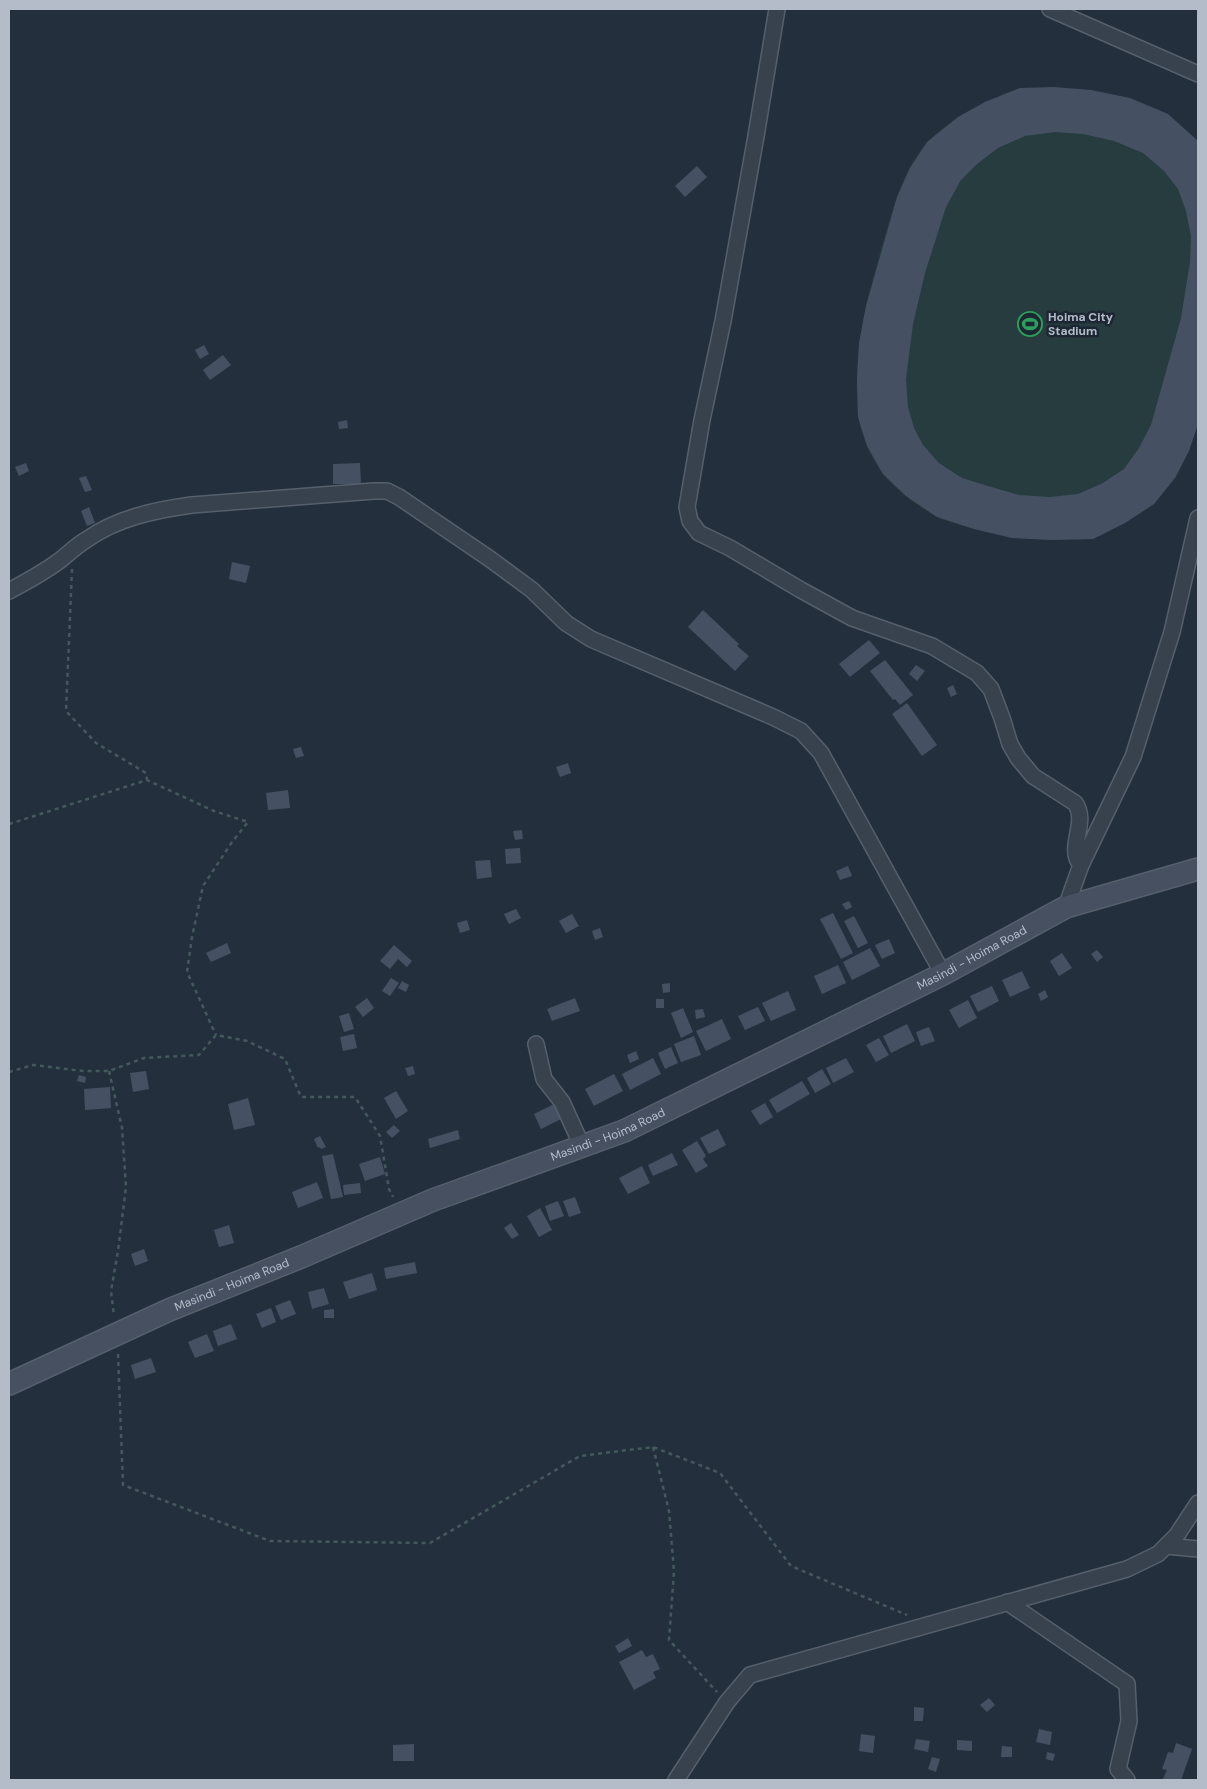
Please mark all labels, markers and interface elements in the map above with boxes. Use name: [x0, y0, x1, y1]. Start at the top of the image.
place label: Hoima City Stadium: [1048, 309, 1114, 339]
sports icon: Hoima City Stadium: [1017, 311, 1043, 337]
street label: Masindi - Hoima Road: [914, 922, 1030, 994]
street label: Masindi - Hoima Road: [548, 1104, 668, 1165]
street label: Masindi - Hoima Road: [172, 1255, 292, 1315]

